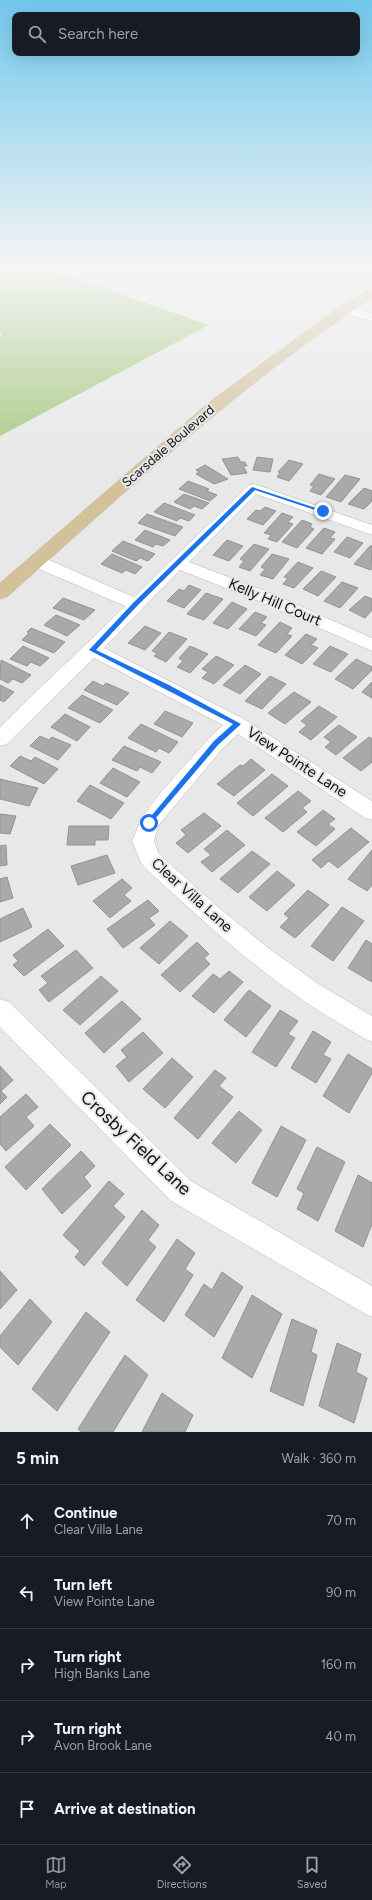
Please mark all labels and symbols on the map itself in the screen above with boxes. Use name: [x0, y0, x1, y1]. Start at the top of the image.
street label: Scarsdale Boulevard: [119, 402, 217, 490]
route end: [314, 502, 332, 520]
street label: Kelly Hill Court: [226, 574, 324, 630]
street label: View Pointe Lane: [243, 723, 351, 801]
route start: [140, 814, 158, 832]
street label: Clear Villa Lane: [148, 854, 236, 936]
street label: Crosby Field Lane: [76, 1086, 196, 1200]

